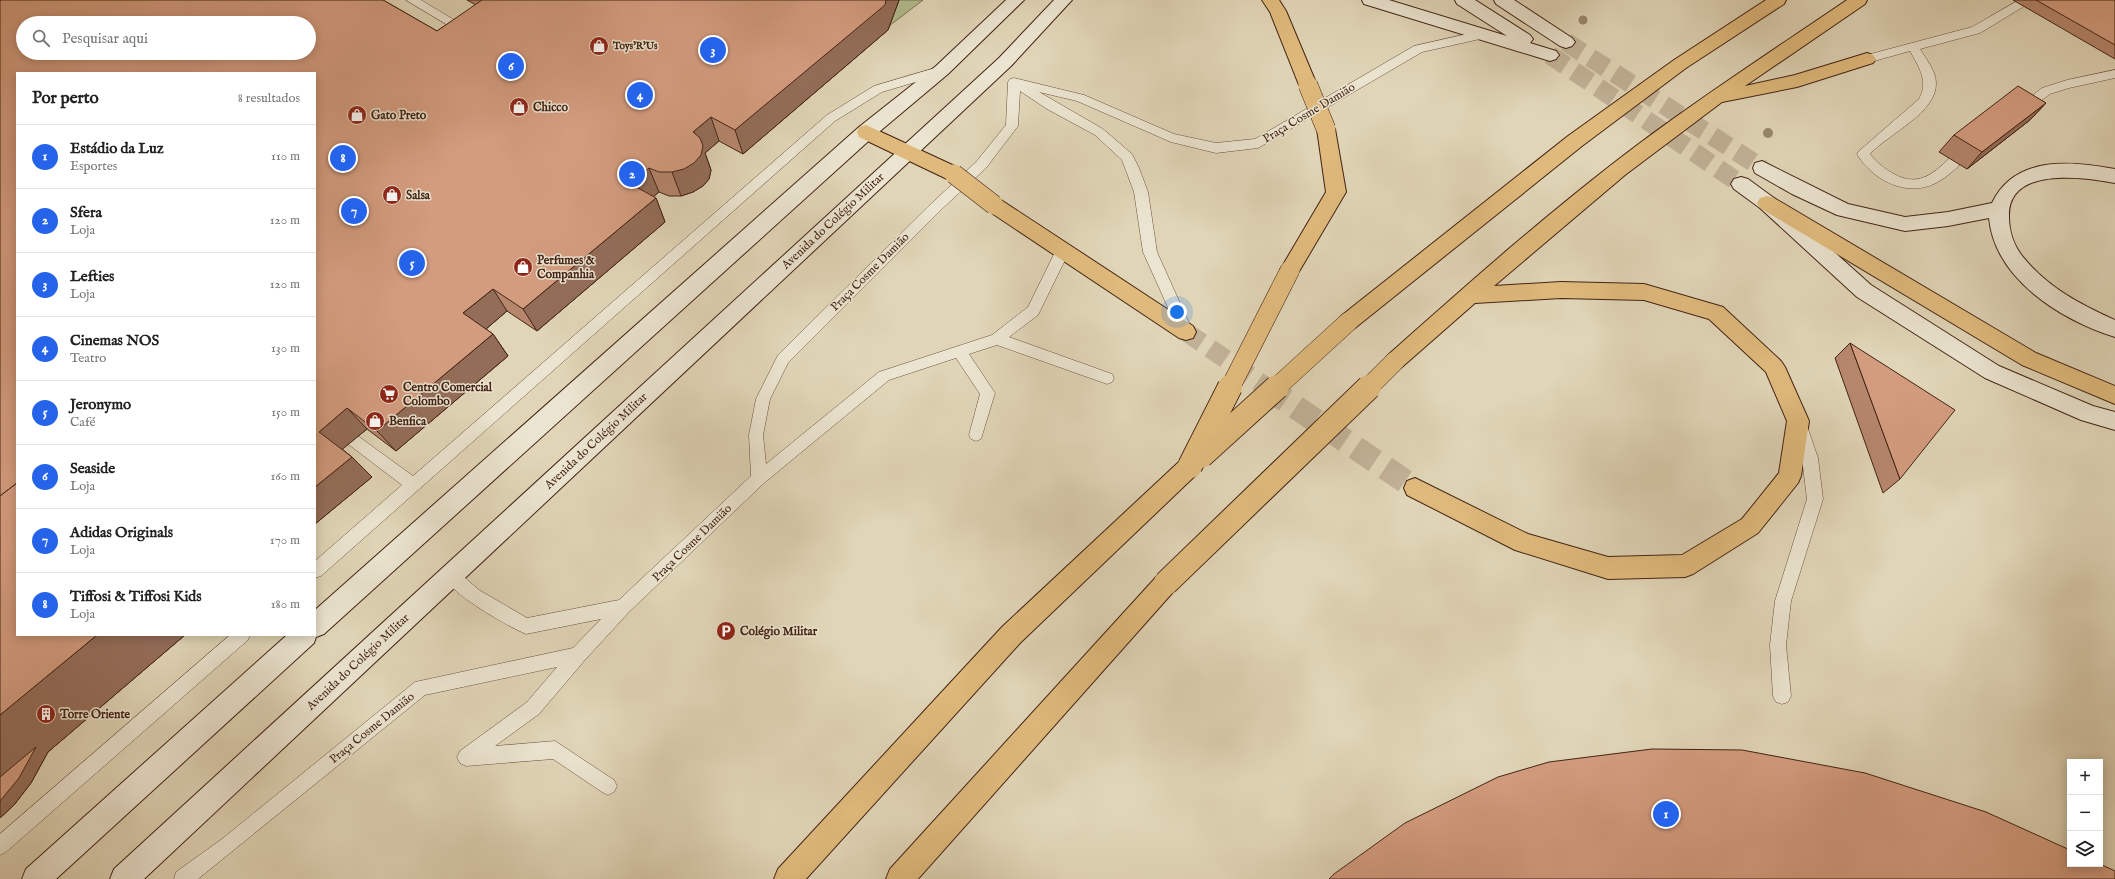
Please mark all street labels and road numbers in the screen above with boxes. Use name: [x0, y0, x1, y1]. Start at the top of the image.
street label: Praça Cosme Damião: [1260, 79, 1358, 146]
street label: Avenida do Colégio Militar: [778, 169, 888, 273]
street label: Praça Cosme Damião: [828, 229, 913, 314]
street label: Avenida do Colégio Militar: [541, 389, 651, 493]
street label: Praça Cosme Damião: [649, 501, 735, 585]
street label: Avenida do Colégio Militar: [303, 610, 413, 714]
street label: Praça Cosme Damião: [326, 689, 418, 767]

